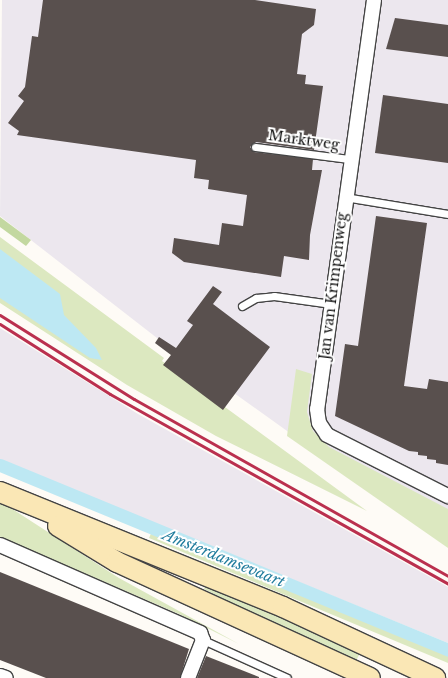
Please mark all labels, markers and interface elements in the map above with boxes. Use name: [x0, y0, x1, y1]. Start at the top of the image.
street label: Marktweg: [267, 127, 341, 153]
street label: Jan van Krimpenweg: [316, 211, 350, 361]
water label: Amsterdamsevaart: [160, 525, 288, 591]

